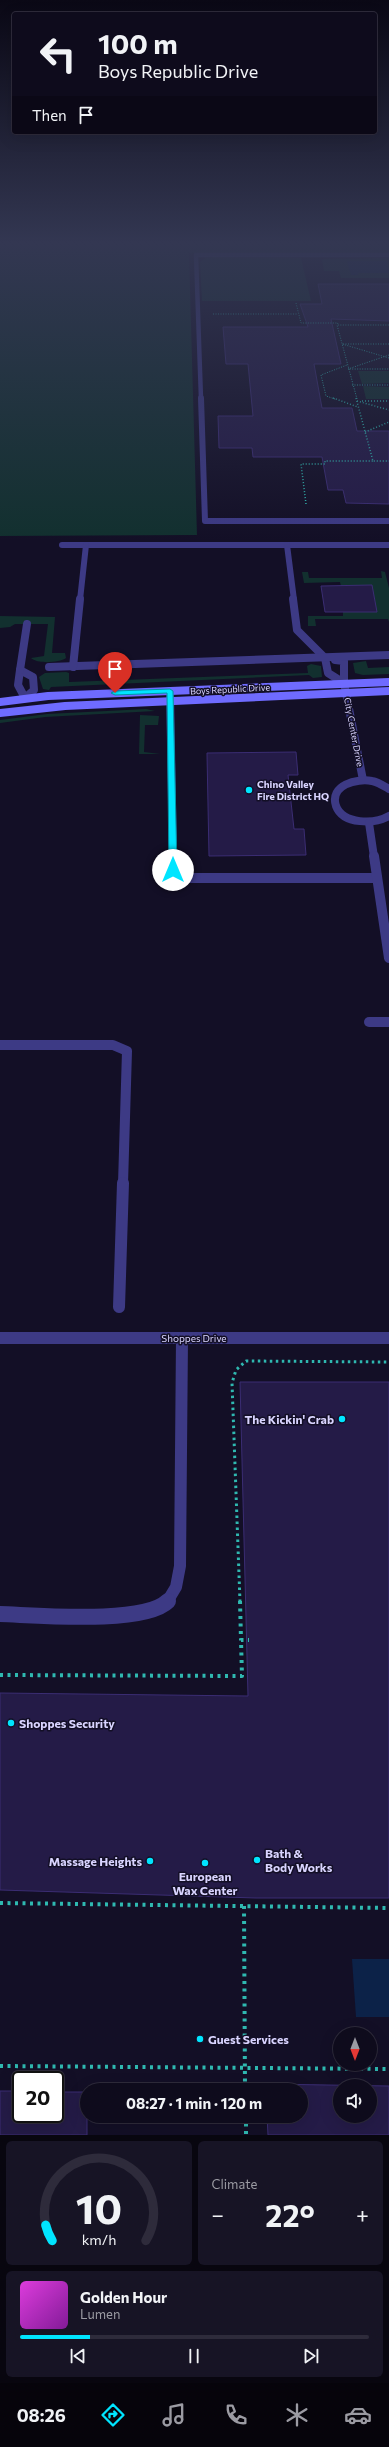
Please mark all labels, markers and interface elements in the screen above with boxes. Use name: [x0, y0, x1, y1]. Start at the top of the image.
text: 100 m: [98, 26, 178, 60]
icon: left: [32, 28, 84, 80]
text: Boys Republic Drive: [98, 60, 258, 82]
icon: arrive: [75, 104, 97, 126]
text: Then: [32, 106, 67, 124]
pin: [98, 652, 132, 693]
icon: arrive: [104, 658, 126, 680]
street label: Boys Republic Drive: [190, 681, 271, 697]
street label: City Center Drive: [342, 697, 366, 768]
place label: Chino Valley Fire District HQ: [257, 778, 329, 802]
marker: Chino Valley Fire District HQ: [244, 785, 254, 795]
position arrow: [152, 849, 194, 891]
street label: Shoppes Drive: [161, 1332, 227, 1344]
place label: The Kickin' Crab: [245, 1412, 334, 1426]
marker: The Kickin' Crab: [337, 1414, 347, 1424]
place label: Shoppes Security: [19, 1716, 115, 1730]
marker: Shoppes Security: [6, 1718, 16, 1728]
place label: Bath & Body Works: [265, 1846, 333, 1874]
place label: Massage Heights: [49, 1854, 142, 1868]
marker: Bath & Body Works: [252, 1855, 262, 1865]
marker: Massage Heights: [145, 1856, 155, 1866]
marker: European Wax Center: [200, 1858, 210, 1868]
place label: European Wax Center: [172, 1869, 238, 1897]
north arrow: [333, 2027, 377, 2071]
map controls: [333, 2027, 377, 2123]
place label: Guest Services: [208, 2032, 289, 2046]
marker: Guest Services: [195, 2034, 205, 2044]
speed limit sign: 20: [12, 2071, 64, 2123]
button: sound: [333, 2079, 377, 2123]
text: 08:27 · 1 min · 120 m: [126, 2094, 262, 2112]
text: Climate: [212, 2176, 257, 2192]
text: 10: [76, 2182, 122, 2233]
text: 22°: [265, 2196, 315, 2233]
text: −: [212, 2201, 224, 2228]
text: +: [356, 2201, 369, 2228]
text: km/h: [81, 2230, 116, 2248]
text: Golden Hour: [80, 2288, 167, 2306]
text: Lumen: [80, 2306, 120, 2322]
icon: previous: [67, 2345, 89, 2367]
icon: pause: [183, 2345, 205, 2367]
icon: next: [300, 2345, 322, 2367]
icon: directions: [99, 2401, 127, 2429]
icon: music: [160, 2401, 188, 2429]
icon: phone: [222, 2401, 250, 2429]
icon: climate: [283, 2401, 311, 2429]
icon: car: [344, 2401, 372, 2429]
text: 08:26: [17, 2404, 66, 2426]

